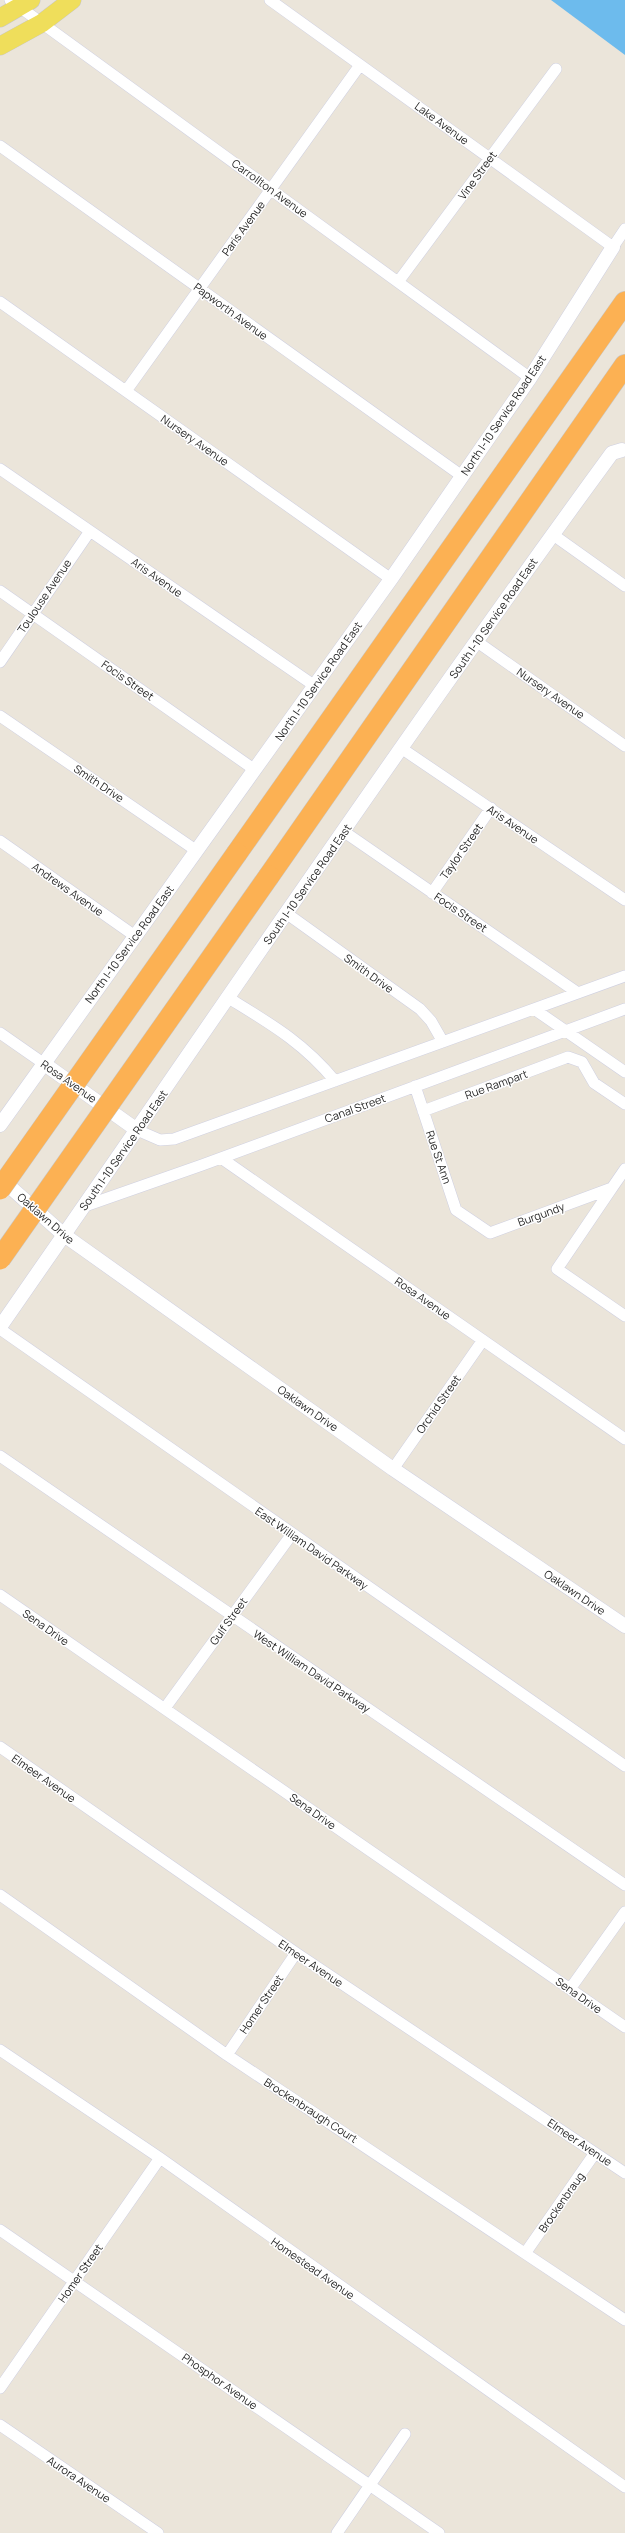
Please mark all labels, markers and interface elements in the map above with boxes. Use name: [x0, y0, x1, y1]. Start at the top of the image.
street label: Lake Avenue: [412, 98, 472, 148]
street label: Vine Street: [454, 148, 500, 202]
street label: Carrollton Avenue: [229, 155, 311, 221]
street label: Paris Avenue: [218, 197, 268, 259]
street label: Papworth Avenue: [191, 279, 272, 343]
street label: North I-10 Service Road East: [457, 352, 549, 478]
street label: Nursery Avenue: [158, 411, 232, 469]
street label: Aris Avenue: [128, 554, 186, 600]
street label: South I-10 Service Road East: [446, 555, 540, 681]
street label: Toulouse Avenue: [14, 556, 75, 636]
street label: North I-10 Service Road East: [271, 618, 365, 744]
street label: Focis Street: [99, 656, 157, 704]
street label: Nursery Avenue: [514, 664, 588, 722]
street label: Smith Drive: [71, 761, 128, 806]
street label: Aris Avenue: [484, 801, 542, 847]
street label: Taylor Street: [436, 820, 486, 882]
street label: South I-10 Service Road East: [260, 821, 354, 947]
street label: Andrews Avenue: [29, 859, 107, 920]
street label: North I-10 Service Road East: [81, 882, 177, 1006]
street label: Focis Street: [432, 889, 490, 935]
street label: Smith Drive: [341, 950, 397, 996]
street label: Rosa Avenue: [38, 1056, 100, 1106]
street label: Rue Rampart: [463, 1066, 529, 1102]
street label: South I-10 Service Road East: [76, 1087, 170, 1213]
street label: Canal Street: [323, 1090, 387, 1126]
street label: Rue St Ann: [423, 1128, 455, 1186]
street label: Oaklawn Drive: [14, 1189, 78, 1247]
street label: Burgundy: [515, 1199, 567, 1229]
street label: Rosa Avenue: [392, 1273, 454, 1323]
street label: Orchid Street: [412, 1372, 464, 1436]
street label: Oaklawn Drive: [275, 1382, 342, 1435]
street label: East William David Parkway: [253, 1503, 372, 1593]
street label: Oaklawn Drive: [541, 1566, 609, 1618]
street label: Gulf Street: [206, 1594, 250, 1648]
street label: Sena Drive: [20, 1605, 73, 1649]
street label: West William David Parkway: [251, 1626, 374, 1716]
street label: Elmeer Avenue: [9, 1750, 79, 1806]
street label: Sena Drive: [287, 1789, 340, 1833]
street label: Elmeer Avenue: [276, 1936, 347, 1990]
street label: Homer Street: [236, 1972, 286, 2036]
street label: Sena Drive: [553, 1973, 606, 2017]
street label: Brockenbraugh Court: [261, 2074, 361, 2146]
street label: Elmeer Avenue: [545, 2115, 616, 2169]
street label: Brockenbraug: [535, 2169, 587, 2235]
street label: Homestead Avenue: [268, 2234, 358, 2303]
street label: Homer Street: [54, 2241, 106, 2305]
street label: Phosphor Avenue: [179, 2349, 261, 2413]
street label: Aurora Avenue: [44, 2452, 114, 2506]

